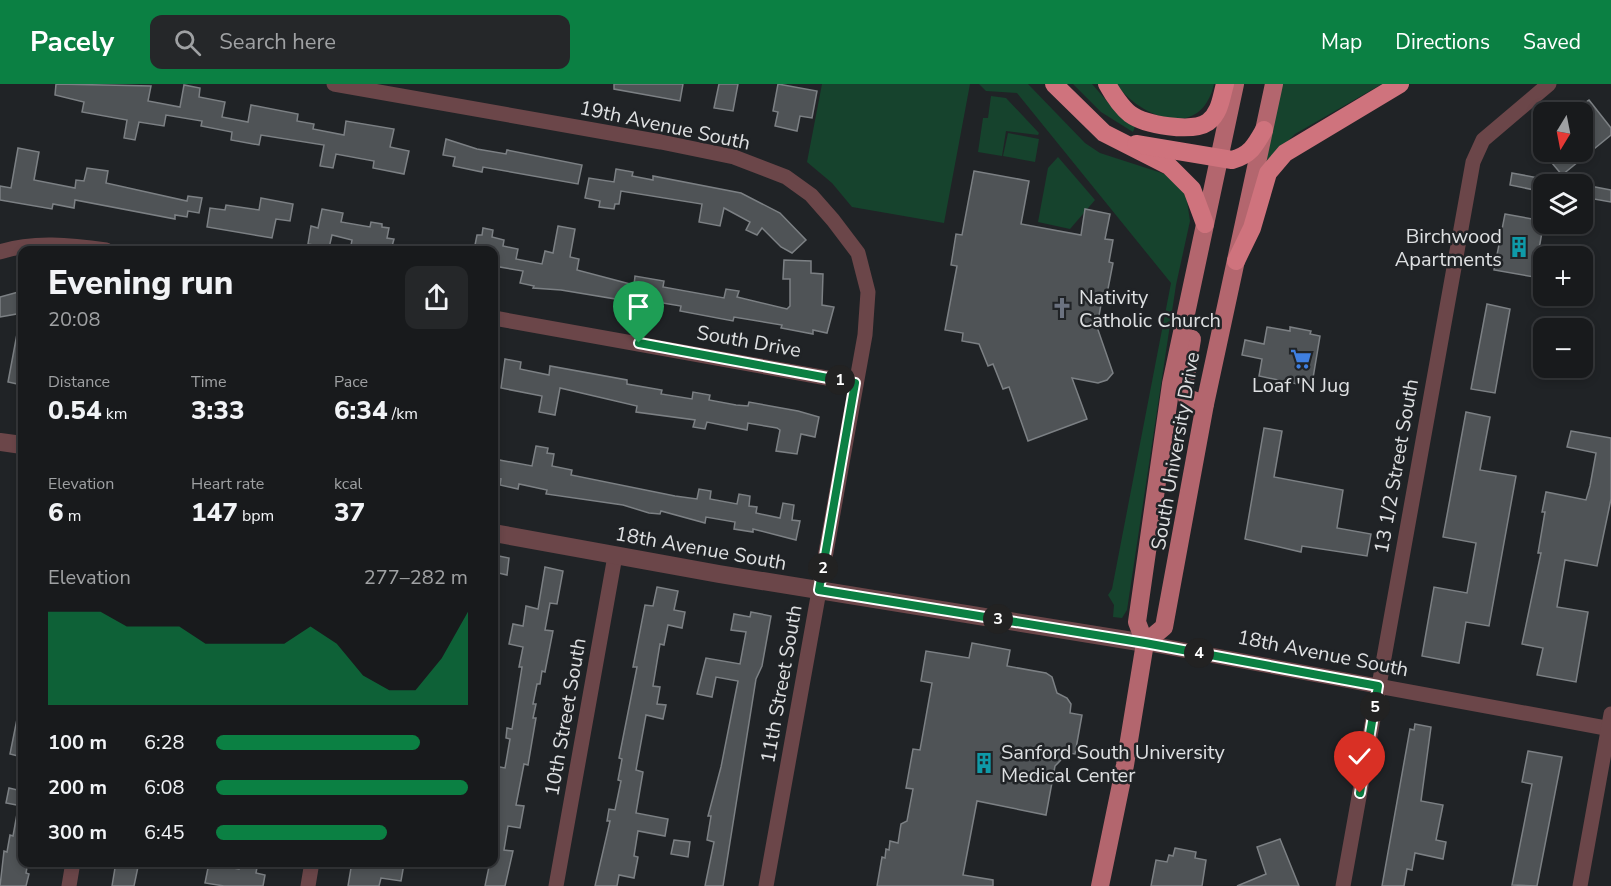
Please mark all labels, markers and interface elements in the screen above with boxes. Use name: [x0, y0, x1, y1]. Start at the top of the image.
search box: [150, 15, 570, 69]
text: Pacely: [30, 23, 114, 61]
icon: search: [171, 26, 204, 59]
text: Search here: [219, 27, 336, 57]
text: Map: [1321, 28, 1362, 56]
text: Directions: [1395, 28, 1490, 56]
text: Saved: [1523, 28, 1581, 56]
street label: 19th Avenue South: [577, 94, 753, 157]
north arrow: [1533, 102, 1593, 162]
map controls: [1533, 102, 1593, 378]
button: layers: [1533, 174, 1593, 234]
place label: Birchwood Apartments: [1395, 223, 1502, 273]
building icon: Birchwood Apartments: [1507, 235, 1531, 259]
button: +: [1533, 246, 1593, 306]
text: Evening run: [48, 261, 233, 306]
button: share: [405, 266, 468, 329]
pin: [613, 281, 664, 343]
place label: Nativity Catholic Church: [1079, 284, 1221, 334]
icon: arrive: [622, 290, 655, 323]
church icon: Nativity Catholic Church: [1050, 296, 1074, 320]
text: 20:08: [48, 306, 101, 333]
button: −: [1533, 318, 1593, 378]
street label: South Drive: [695, 319, 803, 364]
supermarket icon: Loaf 'N Jug: [1289, 347, 1313, 371]
street label: South University Drive: [1145, 350, 1206, 552]
pin: 1: [825, 365, 855, 395]
text: 1: [835, 369, 845, 391]
text: Distance: [48, 371, 110, 393]
text: Time: [191, 371, 227, 393]
text: Pace: [334, 371, 368, 393]
place label: Loaf 'N Jug: [1252, 372, 1350, 399]
street label: 13 1/2 Street South: [1368, 377, 1425, 555]
text: 0.54: [48, 393, 102, 428]
text: 3:33: [191, 393, 245, 428]
text: 6:34: [334, 393, 388, 428]
text: km: [102, 403, 127, 425]
text: /km: [388, 403, 418, 425]
text: Elevation: [48, 473, 114, 495]
text: Heart rate: [191, 473, 264, 495]
text: kcal: [334, 473, 362, 495]
text: 6: [48, 495, 64, 530]
text: 147: [191, 495, 238, 530]
text: 37: [334, 495, 365, 530]
text: m: [64, 505, 81, 527]
text: bpm: [238, 505, 274, 527]
street label: 18th Avenue South: [613, 520, 789, 577]
pin: 2: [808, 553, 838, 583]
text: 2: [818, 557, 828, 579]
text: Elevation: [48, 564, 131, 591]
text: 277–282 m: [364, 564, 468, 591]
street label: 11th Street South: [754, 603, 809, 765]
pin: 3: [983, 604, 1013, 634]
text: 3: [993, 608, 1003, 630]
street label: 18th Avenue South: [1235, 624, 1411, 683]
street label: 10th Street South: [538, 636, 593, 798]
pin: 4: [1184, 638, 1214, 668]
text: 4: [1194, 642, 1204, 664]
pin: 5: [1360, 692, 1390, 722]
text: 5: [1370, 696, 1380, 718]
text: 100 m: [48, 729, 107, 756]
text: 6:28: [144, 729, 185, 756]
pin: [1334, 731, 1385, 793]
place label: Sanford South University Medical Center: [1001, 739, 1226, 789]
icon: check: [1343, 740, 1376, 773]
building icon: Sanford South University Medical Center: [972, 751, 996, 775]
text: 200 m: [48, 774, 107, 801]
text: 6:08: [144, 774, 185, 801]
text: 300 m: [48, 819, 107, 846]
text: 6:45: [144, 819, 185, 846]

